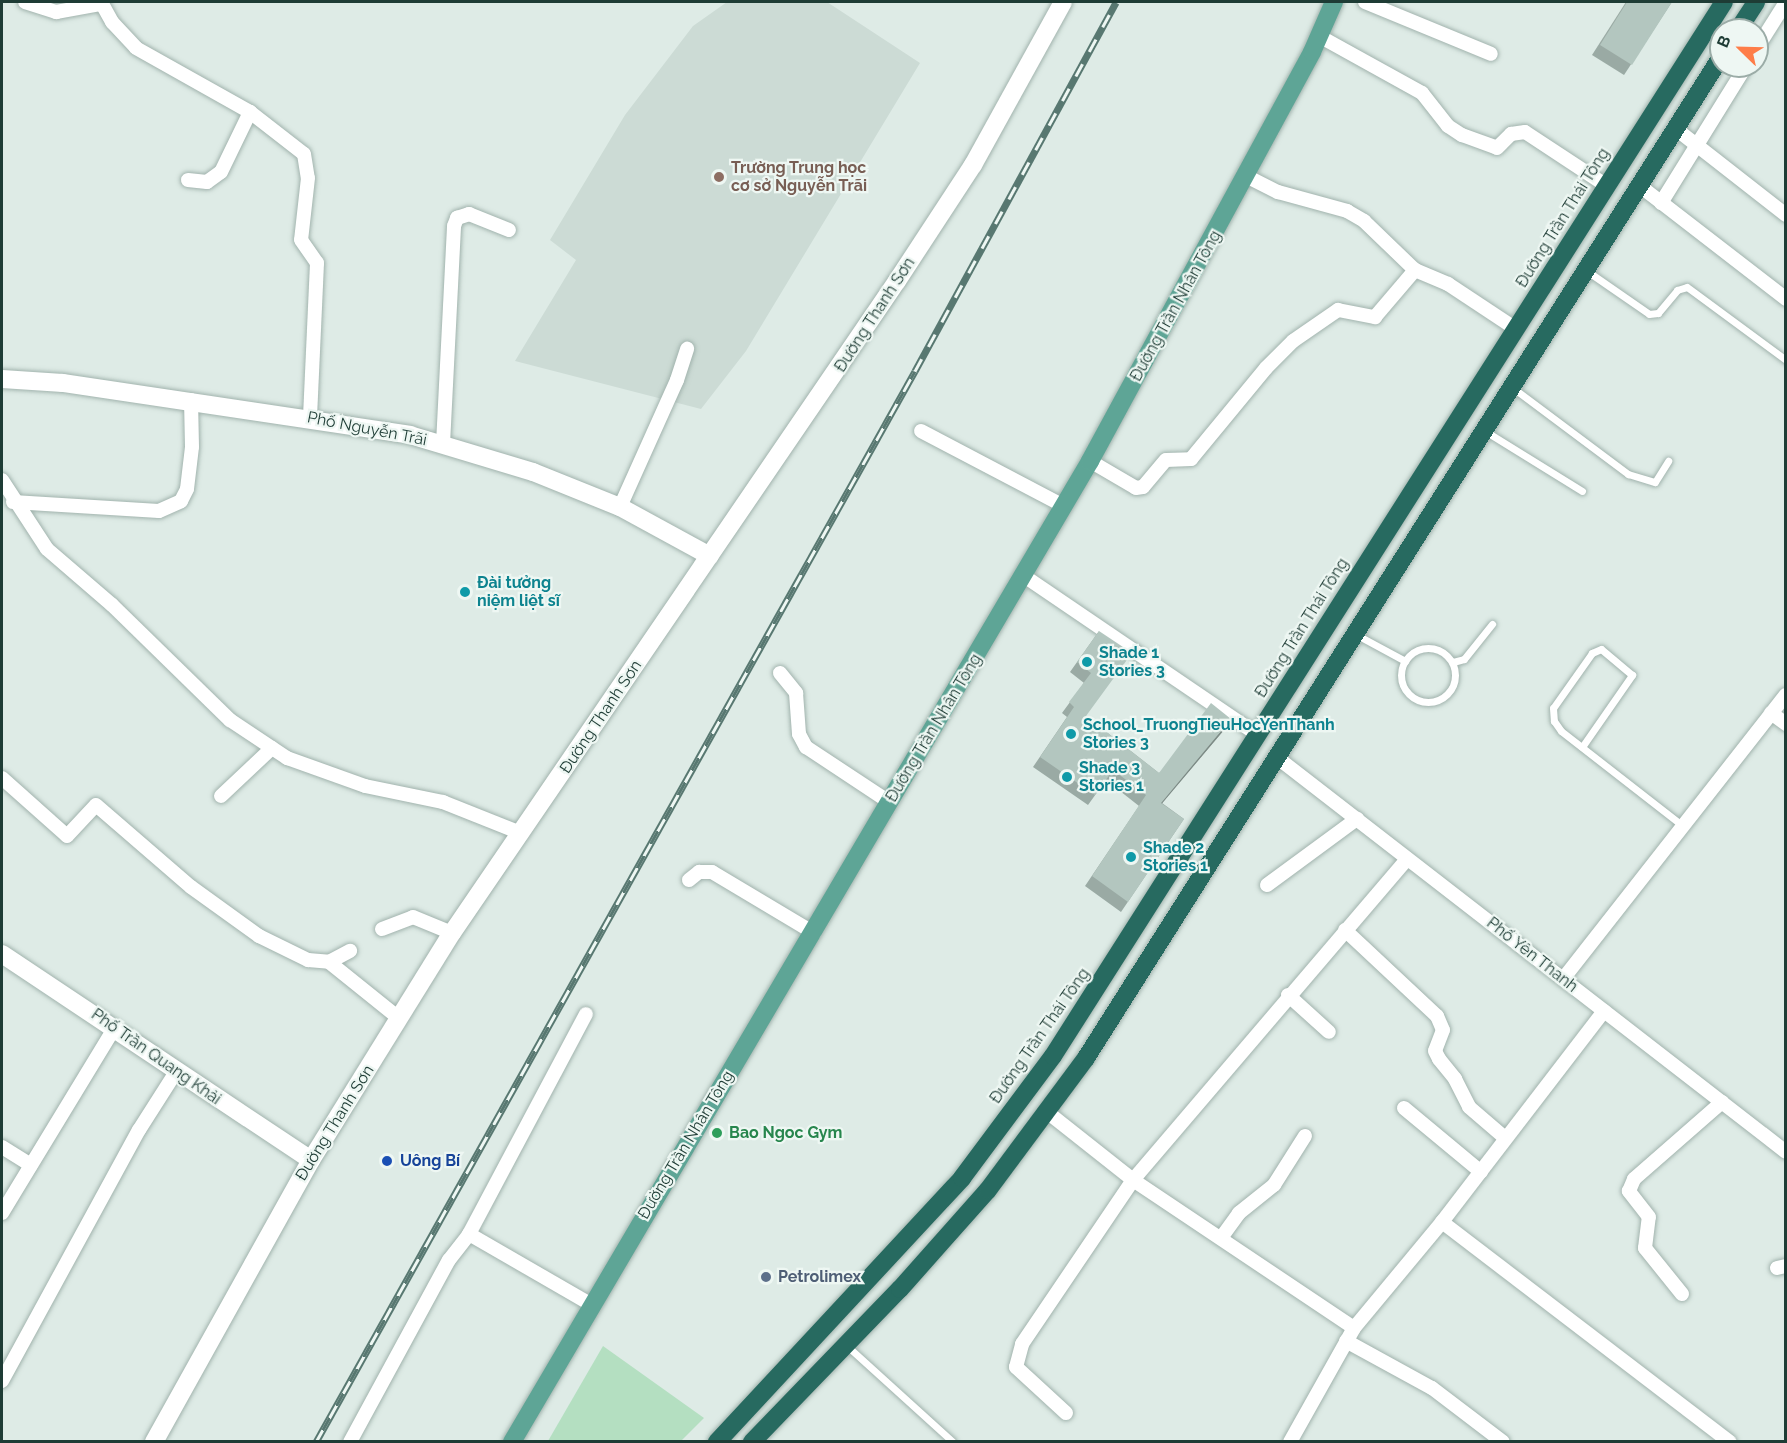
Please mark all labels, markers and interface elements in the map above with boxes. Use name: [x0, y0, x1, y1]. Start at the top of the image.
north arrow: [1709, 18, 1769, 78]
text: B: [1713, 33, 1735, 50]
street label: Đường Trần Thái Tông: [1512, 144, 1614, 292]
place label: Trường Trung học cơ sở Nguyễn Trãi: [731, 158, 867, 196]
marker: Trường Trung học cơ sở Nguyễn Trãi: [712, 170, 726, 184]
street label: Đường Trần Nhân Tông: [1126, 227, 1226, 385]
street label: Đường Thanh Sơn: [831, 254, 919, 376]
street label: Phố Nguyễn Trãi: [305, 408, 429, 450]
street label: Đường Trần Thái Tông: [1251, 554, 1353, 702]
place label: Đài tưởng niệm liệt sĩ: [477, 573, 560, 611]
marker: Đài tưởng niệm liệt sĩ: [458, 585, 472, 599]
place label: Shade 1 Stories 3: [1099, 643, 1165, 681]
street label: Đường Trần Nhân Tông: [882, 650, 986, 806]
marker: Shade 1 Stories 3: [1080, 655, 1094, 669]
street label: Đường Thanh Sơn: [556, 657, 646, 777]
place label: School_TruongTieuHocYenThanh Stories 3: [1083, 715, 1335, 753]
marker: School_TruongTieuHocYenThanh Stories 3: [1064, 727, 1078, 741]
place label: Shade 3 Stories 1: [1079, 758, 1144, 796]
marker: Shade 3 Stories 1: [1060, 770, 1074, 784]
place label: Shade 2 Stories 1: [1143, 838, 1208, 876]
marker: Shade 2 Stories 1: [1124, 850, 1138, 864]
street label: Phố Yên Thanh: [1482, 913, 1582, 997]
street label: Đường Trần Thái Tông: [986, 964, 1094, 1108]
street label: Phố Trần Quang Khải: [87, 1005, 225, 1109]
street label: Đường Thanh Sơn: [292, 1062, 378, 1184]
street label: Đường Trần Nhân Tông: [634, 1067, 738, 1223]
place label: Bao Ngoc Gym: [729, 1123, 843, 1143]
marker: Bao Ngoc Gym: [710, 1126, 724, 1140]
place label: Uông Bí: [400, 1151, 460, 1171]
marker: Uông Bí: [378, 1152, 396, 1170]
place label: Petrolimex: [778, 1267, 861, 1287]
marker: Petrolimex: [759, 1270, 773, 1284]

